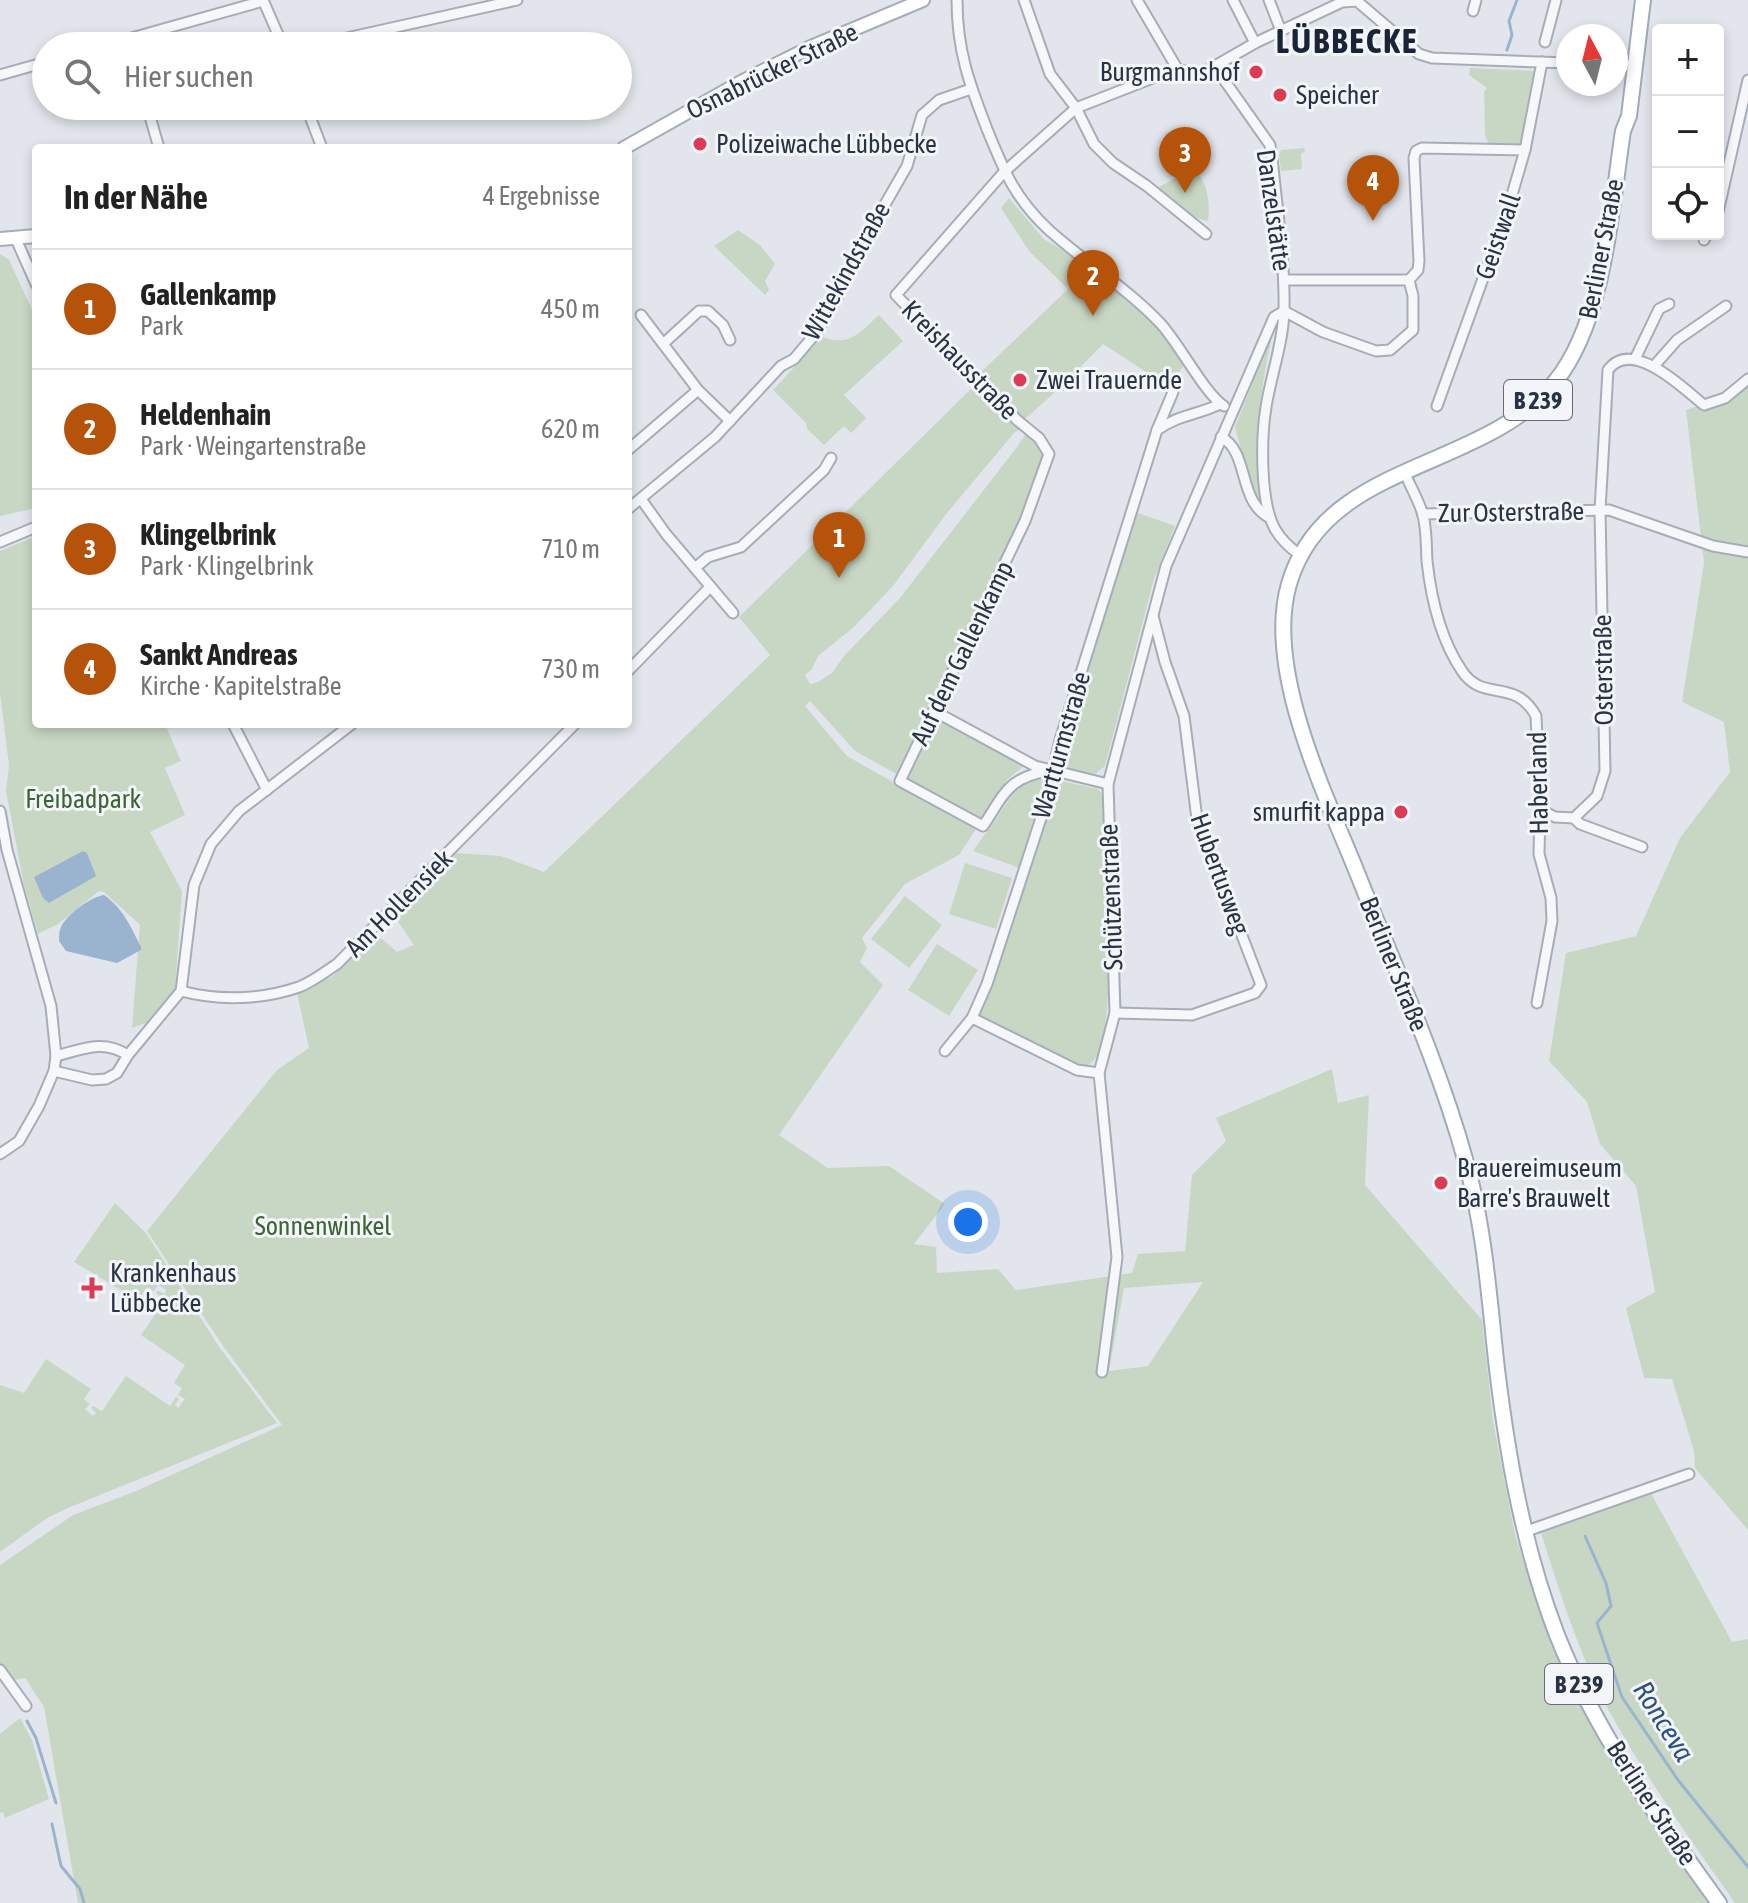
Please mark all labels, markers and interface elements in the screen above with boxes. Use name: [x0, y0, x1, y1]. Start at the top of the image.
street label: Osnabrücker Straße: [681, 17, 863, 125]
district label: LÜBBECKE: [1276, 21, 1418, 60]
north arrow: [1556, 24, 1628, 96]
map controls: [1652, 24, 1724, 240]
button: +: [1652, 24, 1724, 96]
search box: [32, 32, 632, 120]
icon: search: [60, 54, 104, 98]
place label: Burgmannshof: [1100, 57, 1240, 87]
text: Hier suchen: [124, 59, 254, 93]
marker: Burgmannshof: [1247, 63, 1265, 81]
place label: Speicher: [1296, 80, 1379, 110]
marker: Speicher: [1271, 86, 1289, 104]
button: −: [1652, 96, 1724, 168]
pin: 3: [1159, 127, 1211, 193]
place label: Polizeiwache Lübbecke: [716, 129, 937, 159]
marker: Polizeiwache Lübbecke: [691, 135, 709, 153]
street label: Danzelstätte: [1251, 147, 1297, 273]
pin: 4: [1347, 155, 1399, 221]
button: locate: [1652, 168, 1724, 240]
street label: Berliner Straße: [1573, 176, 1629, 322]
text: In der Nähe: [64, 177, 208, 216]
text: 4 Ergebnisse: [483, 181, 600, 211]
street label: Geistwall: [1469, 189, 1527, 283]
street label: Wittekindstraße: [796, 197, 896, 345]
pin: 2: [1067, 250, 1119, 316]
text: Gallenkamp: [140, 277, 277, 311]
text: 1: [84, 294, 96, 324]
text: 450 m: [541, 294, 600, 324]
street label: Kreishausstraße: [896, 294, 1024, 426]
text: Park: [140, 311, 183, 341]
place label: Zwei Trauernde: [1036, 365, 1182, 395]
marker: Zwei Trauernde: [1011, 371, 1029, 389]
road number: B 239: [1504, 380, 1572, 420]
text: Heldenhain: [140, 397, 271, 431]
text: 2: [84, 414, 96, 444]
text: 620 m: [541, 414, 600, 444]
text: Park · Weingartenstraße: [140, 431, 366, 461]
street label: Zur Osterstraße: [1438, 496, 1584, 528]
pin: 1: [813, 512, 865, 578]
text: Klingelbrink: [140, 517, 276, 551]
text: 3: [84, 534, 96, 564]
text: 710 m: [541, 534, 600, 564]
text: Park · Klingelbrink: [140, 551, 314, 581]
street label: Auf dem Gallenkamp: [904, 556, 1020, 750]
street label: Osterstraße: [1587, 614, 1619, 726]
text: Sankt Andreas: [140, 637, 298, 671]
text: 4: [84, 654, 96, 684]
text: 730 m: [541, 654, 600, 684]
street label: Wartturmstraße: [1026, 668, 1096, 822]
text: Kirche · Kapitelstraße: [140, 671, 342, 701]
street label: Haberland: [1522, 731, 1554, 835]
park label: Freibadpark: [25, 784, 141, 814]
place label: smurfit kappa: [1253, 797, 1385, 827]
marker: smurfit kappa: [1392, 803, 1410, 821]
street label: Hubertusweg: [1184, 809, 1256, 939]
street label: Schützenstraße: [1093, 823, 1129, 971]
street label: Am Hollensiek: [339, 843, 459, 963]
street label: Berliner Straße: [1353, 893, 1435, 1035]
place label: Brauereimuseum Barre's Brauwelt: [1457, 1153, 1622, 1213]
marker: Brauereimuseum Barre's Brauwelt: [1432, 1174, 1450, 1192]
your location: [948, 1202, 988, 1242]
park label: Sonnenwinkel: [255, 1211, 391, 1241]
place label: Krankenhaus Lübbecke: [110, 1258, 236, 1318]
marker: Krankenhaus Lübbecke: [81, 1277, 103, 1299]
road number: B 239: [1545, 1664, 1613, 1704]
water label: Ronceva: [1627, 1675, 1701, 1767]
street label: Berliner Straße: [1601, 1735, 1703, 1871]

